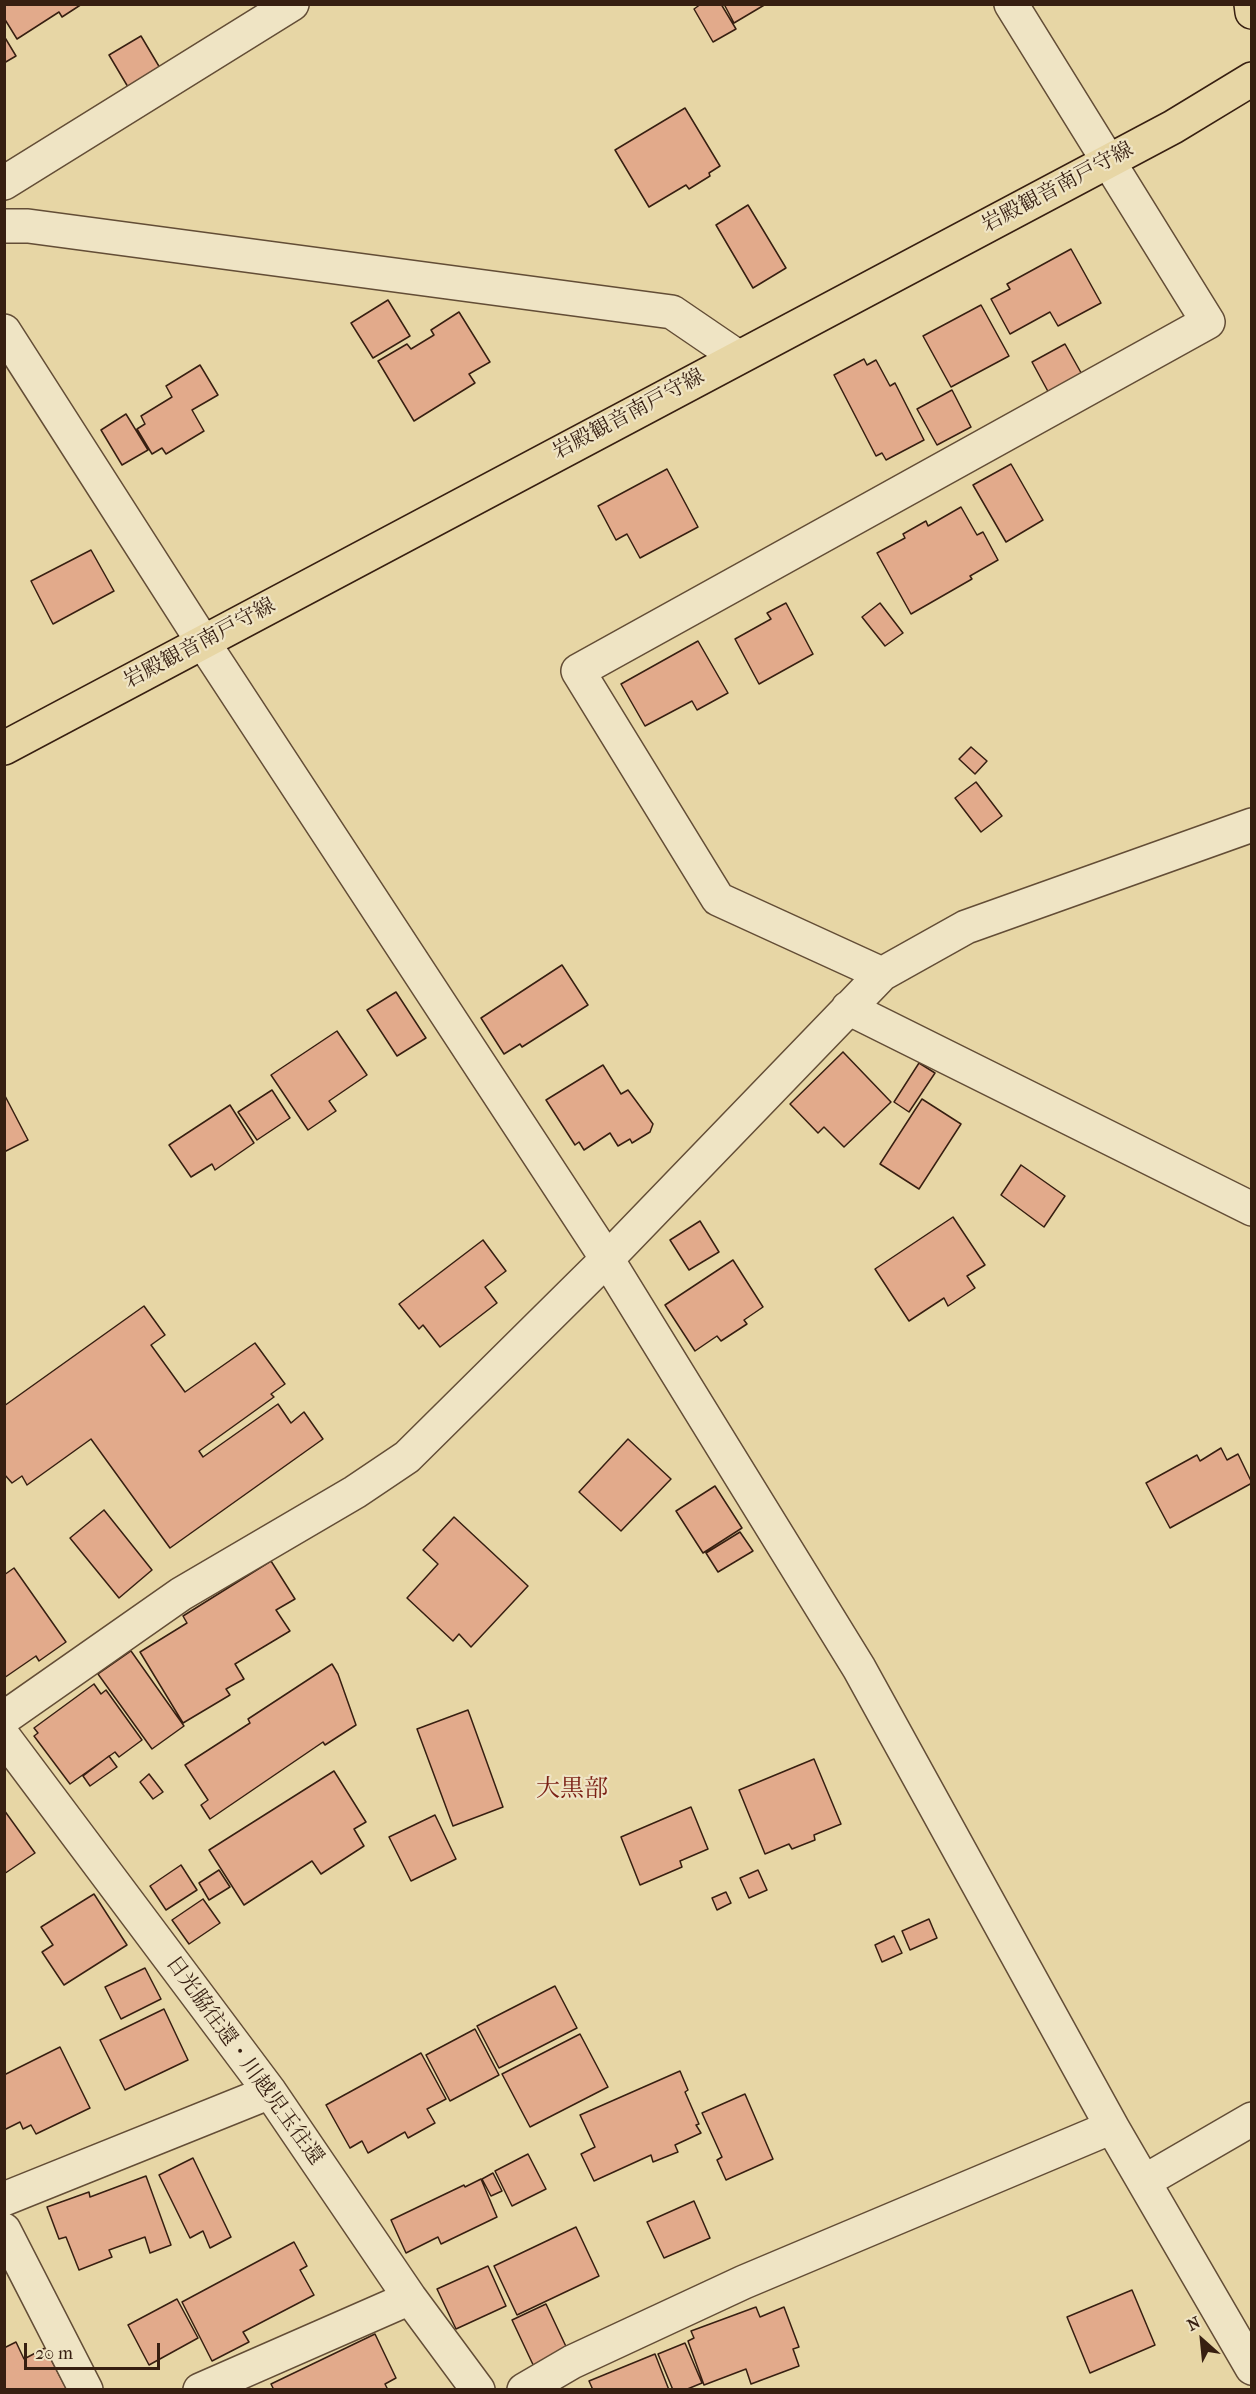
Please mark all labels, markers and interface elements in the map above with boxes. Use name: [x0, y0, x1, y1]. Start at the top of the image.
street label: 岩殿観音南戸守線: [978, 137, 1138, 239]
street label: 岩殿観音南戸守線: [549, 364, 709, 466]
street label: 岩殿観音南戸守線: [120, 593, 280, 695]
district label: 大黒部: [536, 1776, 608, 1804]
street label: 日光脇往還・川越児玉往還: [160, 1952, 328, 2170]
north arrow: [1172, 2310, 1232, 2370]
text: N: [1184, 2312, 1203, 2335]
scale bar: [27, 2331, 164, 2369]
text: 20 m: [35, 2343, 73, 2364]

